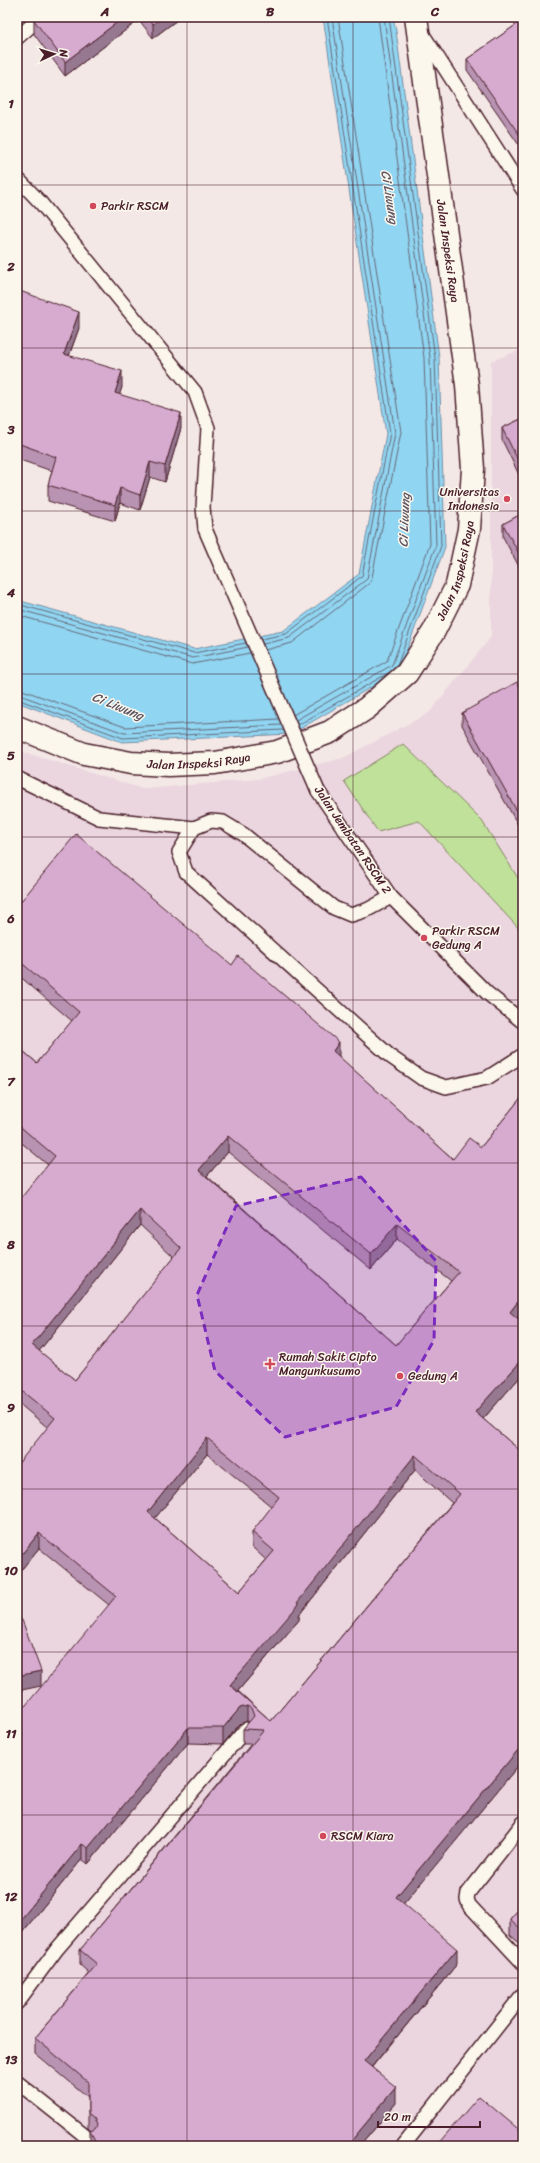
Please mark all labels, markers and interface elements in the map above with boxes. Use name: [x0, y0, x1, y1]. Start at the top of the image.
text: A: [100, 0, 109, 23]
text: B: [266, 0, 275, 23]
text: C: [430, 0, 440, 23]
north arrow: [34, 34, 74, 74]
text: N: [54, 48, 73, 58]
text: 1: [8, 92, 14, 115]
water label: Ci Liwung: [374, 168, 406, 227]
place label: Parkir RSCM: [101, 195, 169, 217]
street label: Jalan Inspeksi Raya: [430, 197, 466, 304]
marker: Parkir RSCM: [88, 201, 98, 211]
text: 2: [6, 255, 15, 278]
text: 3: [6, 418, 15, 441]
place label: Universitas Indonesia: [440, 481, 499, 517]
water label: Ci Liwung: [392, 491, 416, 547]
marker: Universitas Indonesia: [502, 494, 512, 504]
street label: Jalan Inspeksi Raya: [430, 520, 481, 625]
text: 4: [6, 581, 16, 604]
water label: Ci Liwung: [89, 685, 149, 727]
text: 5: [7, 744, 15, 767]
street label: Jalan Inspeksi Raya: [145, 746, 252, 776]
street label: Jalan Jembatan RSCM 2: [308, 781, 398, 899]
text: 6: [6, 907, 15, 930]
place label: Parkir RSCM Gedung A: [432, 920, 500, 956]
marker: Parkir RSCM Gedung A: [419, 933, 429, 943]
text: 7: [7, 1070, 16, 1093]
text: 8: [6, 1233, 15, 1256]
place label: Rumah Sakit Cipto Mangunkusumo: [279, 1346, 377, 1382]
marker: Rumah Sakit Cipto Mangunkusumo: [264, 1358, 276, 1370]
place label: Gedung A: [408, 1365, 458, 1387]
marker: Gedung A: [395, 1371, 405, 1381]
text: 9: [7, 1396, 15, 1419]
text: 10: [4, 1559, 18, 1582]
text: 11: [5, 1722, 17, 1745]
place label: RSCM Kiara: [331, 1825, 394, 1847]
marker: RSCM Kiara: [318, 1831, 328, 1841]
text: 12: [4, 1885, 18, 1908]
text: 13: [5, 2048, 18, 2071]
scale bar: [378, 2103, 480, 2129]
text: 20 m: [384, 2106, 411, 2128]

